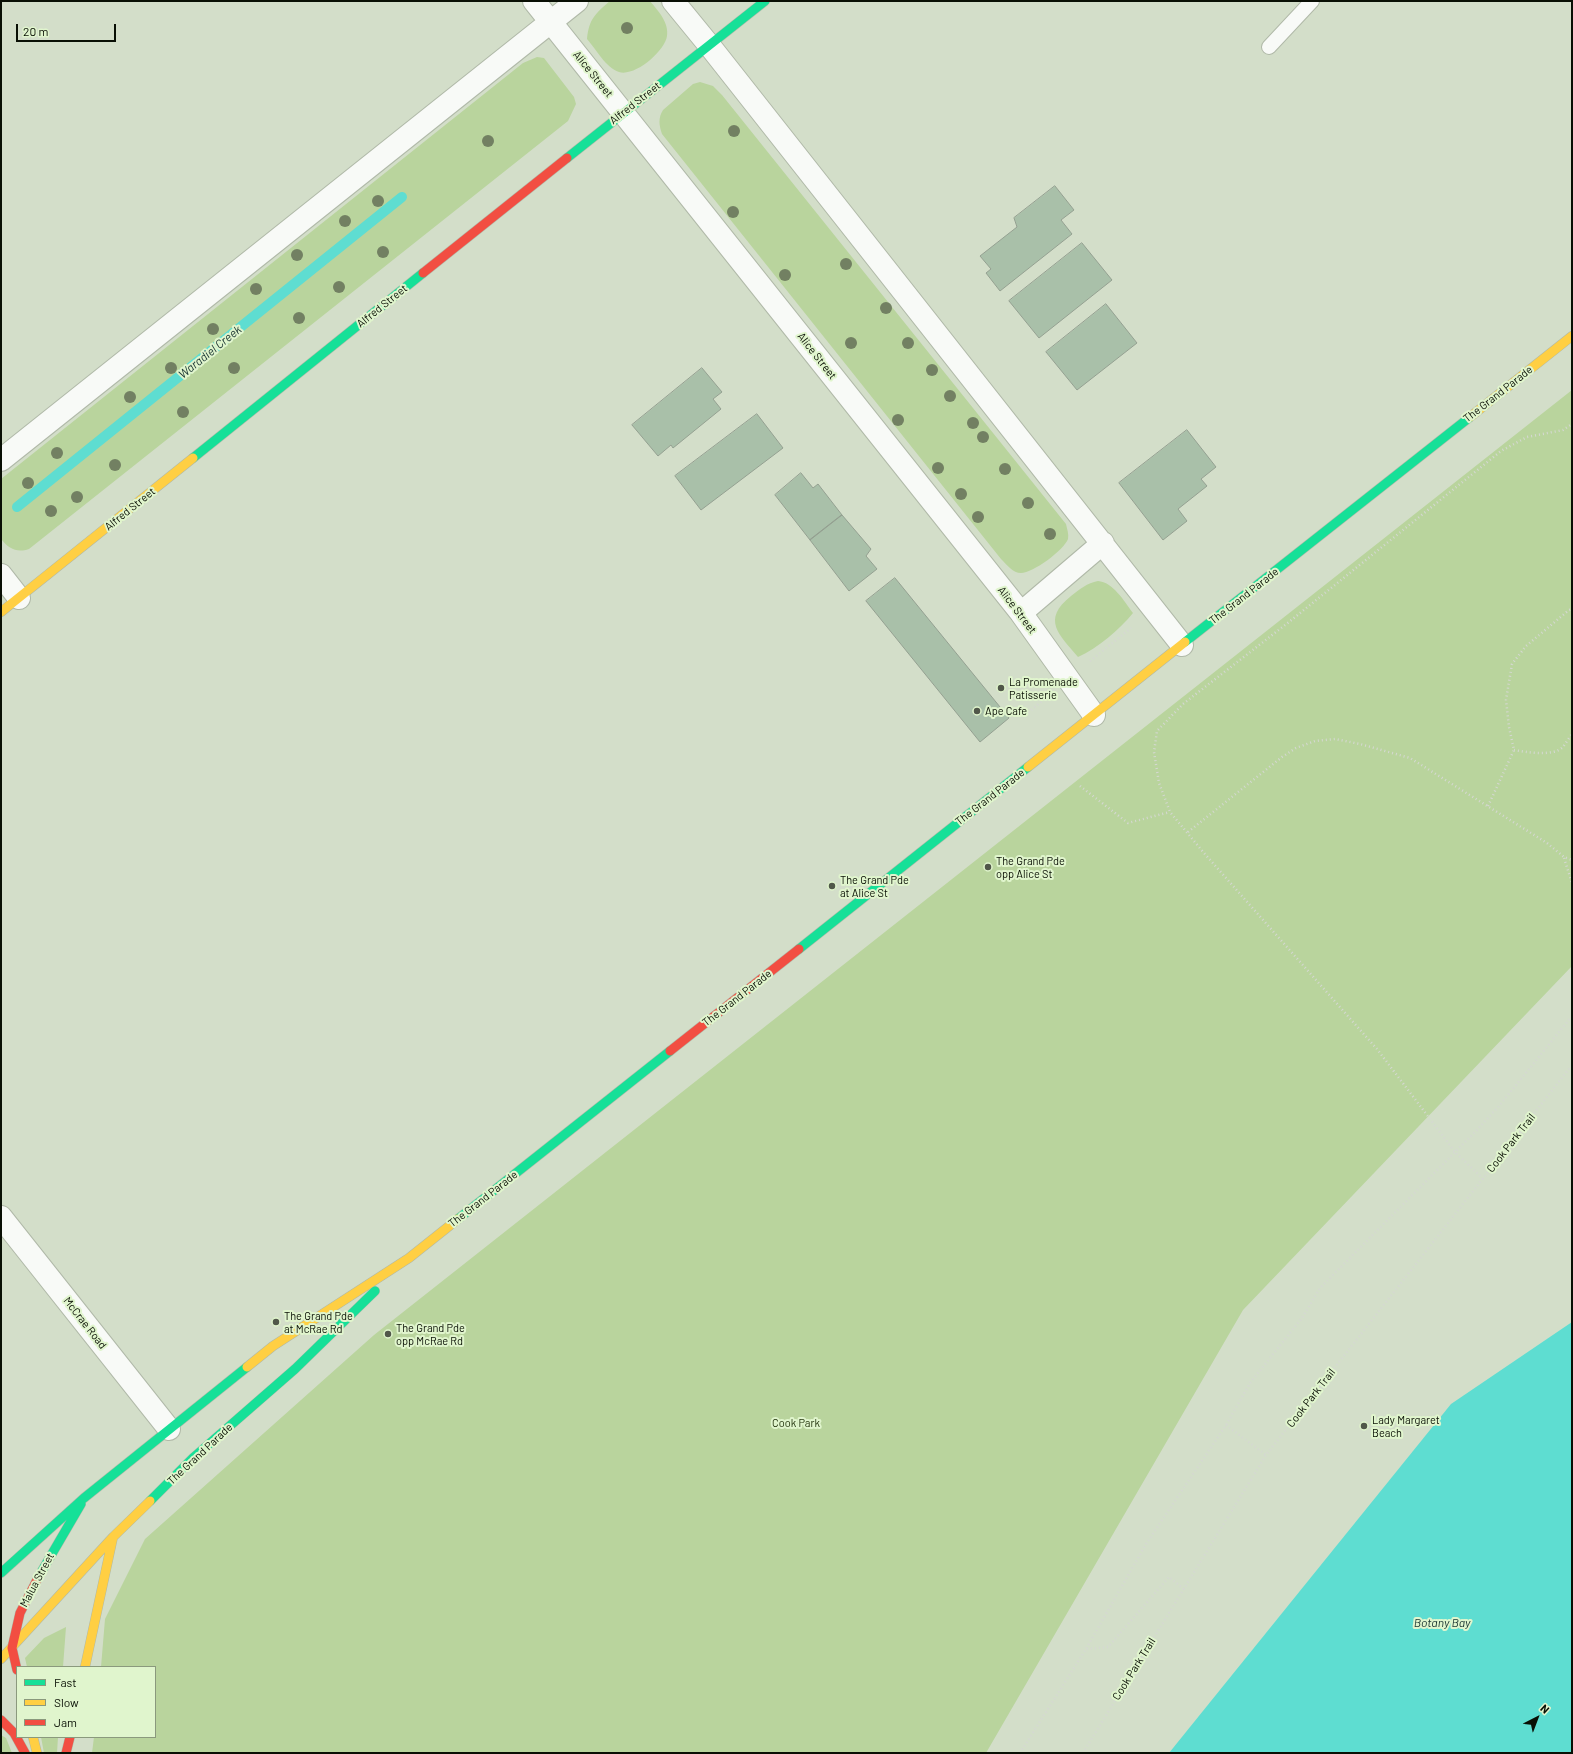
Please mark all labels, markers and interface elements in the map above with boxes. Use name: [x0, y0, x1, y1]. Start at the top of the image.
scale bar: [18, 16, 118, 42]
text: 20 m: [23, 24, 49, 38]
street label: Alice Street: [570, 48, 616, 100]
street label: Alfred Street: [607, 79, 663, 127]
street label: Alfred Street: [354, 282, 410, 330]
water label: Waradiel Creek: [176, 322, 244, 382]
street label: Alice Street: [795, 330, 839, 382]
street label: The Grand Parade: [1461, 363, 1535, 425]
street label: Alfred Street: [102, 485, 158, 533]
street label: The Grand Parade: [1207, 565, 1281, 627]
street label: Alice Street: [995, 584, 1039, 636]
place label: La Promenade Patisserie: [1009, 675, 1078, 701]
marker: La Promenade Patisserie: [996, 683, 1006, 693]
place label: Ape Cafe: [985, 704, 1027, 718]
marker: Ape Cafe: [972, 706, 982, 716]
street label: The Grand Parade: [953, 766, 1027, 828]
place label: The Grand Pde opp Alice St: [996, 854, 1065, 880]
marker: The Grand Pde opp Alice St: [983, 862, 993, 872]
place label: The Grand Pde at Alice St: [840, 873, 909, 899]
marker: The Grand Pde at Alice St: [827, 881, 837, 891]
street label: The Grand Parade: [700, 967, 774, 1029]
street label: Cook Park Trail: [1484, 1111, 1538, 1175]
street label: The Grand Parade: [446, 1168, 520, 1230]
street label: McCrae Road: [61, 1294, 109, 1352]
place label: The Grand Pde at McRae Rd: [284, 1309, 353, 1335]
marker: The Grand Pde at McRae Rd: [271, 1317, 281, 1327]
place label: The Grand Pde opp McRae Rd: [396, 1321, 465, 1347]
marker: The Grand Pde opp McRae Rd: [383, 1329, 393, 1339]
street label: Cook Park Trail: [1284, 1366, 1338, 1430]
place label: Lady Margaret Beach: [1372, 1413, 1440, 1439]
park label: Cook Park: [772, 1416, 820, 1430]
street label: The Grand Parade: [165, 1420, 235, 1488]
marker: Lady Margaret Beach: [1359, 1421, 1369, 1431]
street label: Malua Street: [17, 1551, 57, 1609]
water label: Botany Bay: [1414, 1616, 1470, 1630]
street label: Cook Park Trail: [1110, 1635, 1158, 1703]
legend: [16, 1666, 156, 1738]
text: Fast: [54, 1675, 77, 1689]
text: Slow: [54, 1695, 79, 1709]
north arrow: [1517, 1698, 1557, 1738]
text: N: [1538, 1701, 1552, 1716]
text: Jam: [54, 1715, 77, 1729]

